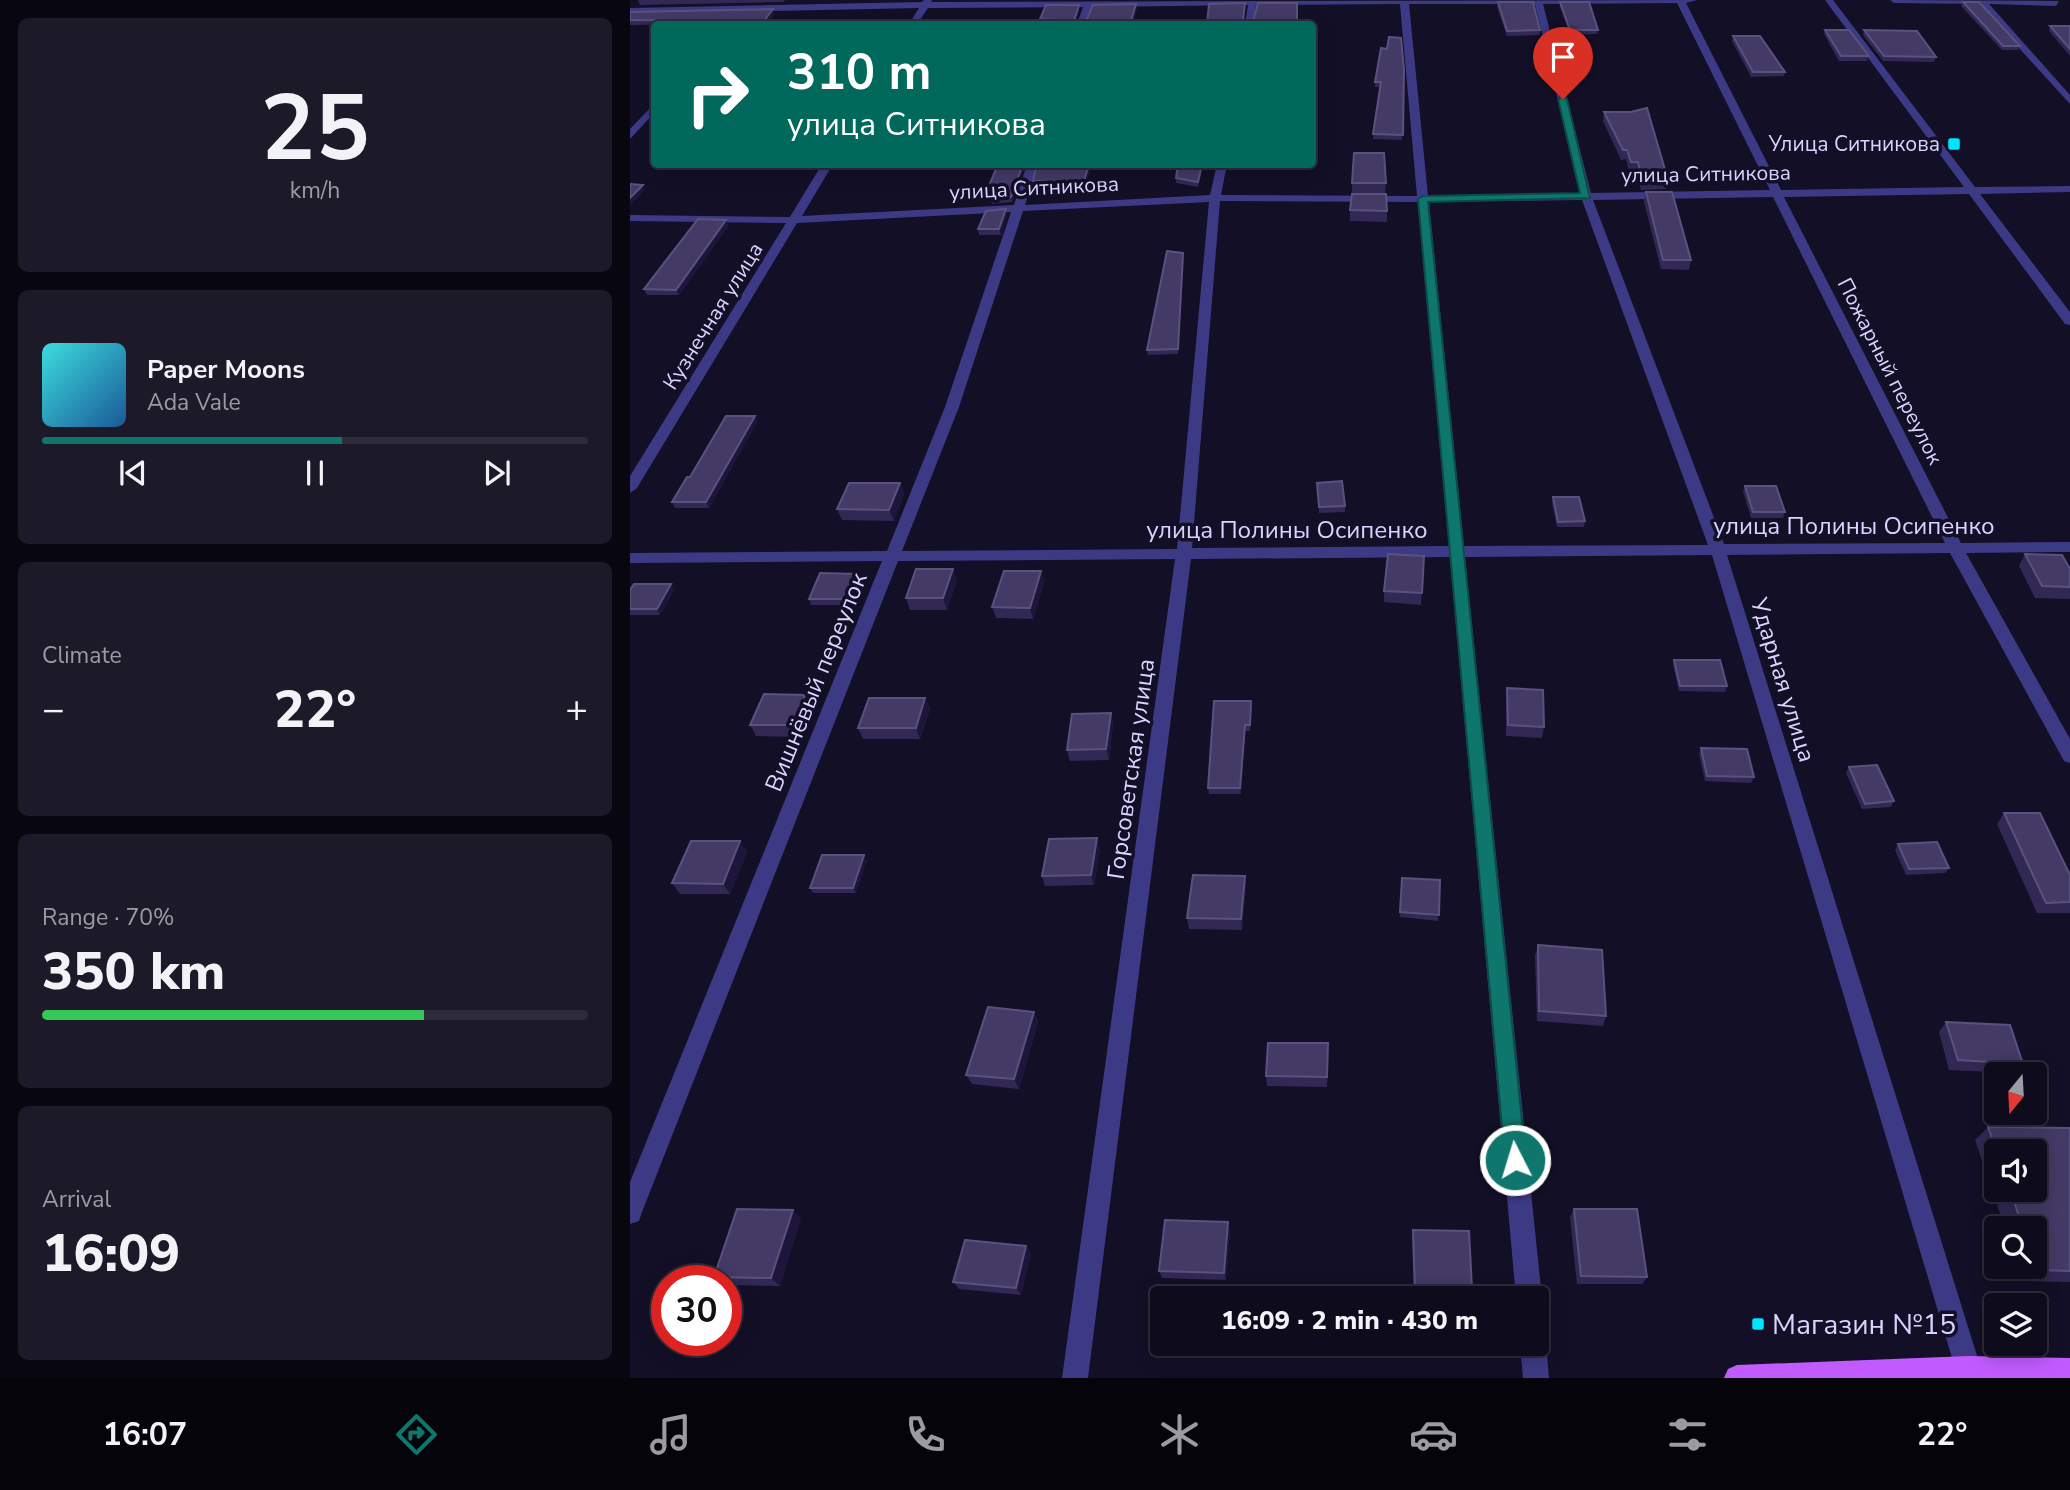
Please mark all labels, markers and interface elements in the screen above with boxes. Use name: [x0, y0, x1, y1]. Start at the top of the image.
pin: [1533, 27, 1593, 99]
icon: arrive: [1544, 38, 1582, 76]
text: 310 m: [787, 39, 931, 106]
icon: right: [672, 49, 763, 140]
text: 25: [260, 67, 370, 191]
text: улица Ситникова: [787, 103, 1046, 146]
place label: Улица Ситникова: [1768, 130, 1940, 158]
marker: Улица Ситникова: [1946, 136, 1962, 152]
street label: улица Ситникова: [1621, 159, 1791, 189]
street label: улица Ситникова: [948, 170, 1120, 206]
text: km/h: [290, 175, 340, 206]
street label: Кузнечная улица: [656, 237, 770, 395]
street label: Пожарный переулок: [1831, 273, 1950, 470]
text: Paper Moons: [147, 352, 305, 387]
text: Ada Vale: [147, 387, 241, 418]
icon: previous: [114, 454, 152, 492]
icon: pause: [296, 454, 334, 492]
icon: next: [478, 454, 516, 492]
street label: улица Полины Осипенко: [1713, 510, 1995, 542]
street label: улица Полины Осипенко: [1146, 514, 1428, 546]
street label: Вишнёвый переулок: [757, 568, 875, 796]
street label: Ударная улица: [1743, 593, 1823, 766]
text: Climate: [42, 640, 122, 671]
street label: Горсоветская улица: [1100, 657, 1162, 881]
text: 22°: [274, 674, 356, 745]
text: −: [42, 684, 65, 735]
text: +: [565, 684, 588, 735]
text: Range · 70%: [42, 902, 174, 933]
text: 350 km: [42, 936, 225, 1007]
north arrow: [1984, 1062, 2048, 1125]
map controls: [1984, 1062, 2047, 1356]
position arrow: [1478, 1123, 1552, 1197]
button: sound: [1984, 1139, 2047, 1202]
text: Arrival: [42, 1184, 111, 1215]
button: search: [1984, 1216, 2047, 1279]
text: 16:09: [42, 1218, 180, 1289]
speed limit sign: 30: [651, 1265, 742, 1356]
button: layers: [1984, 1293, 2047, 1356]
text: 16:09 · 2 min · 430 m: [1221, 1303, 1478, 1338]
place label: Магазин №15: [1772, 1306, 1956, 1344]
marker: Магазин №15: [1750, 1316, 1766, 1332]
icon: directions: [392, 1410, 441, 1459]
icon: music: [646, 1410, 695, 1459]
icon: phone: [901, 1410, 950, 1459]
icon: climate: [1155, 1410, 1204, 1459]
icon: car: [1409, 1410, 1458, 1459]
icon: filters: [1663, 1410, 1712, 1459]
text: 16:07: [103, 1413, 187, 1456]
text: 22°: [1917, 1413, 1967, 1456]

